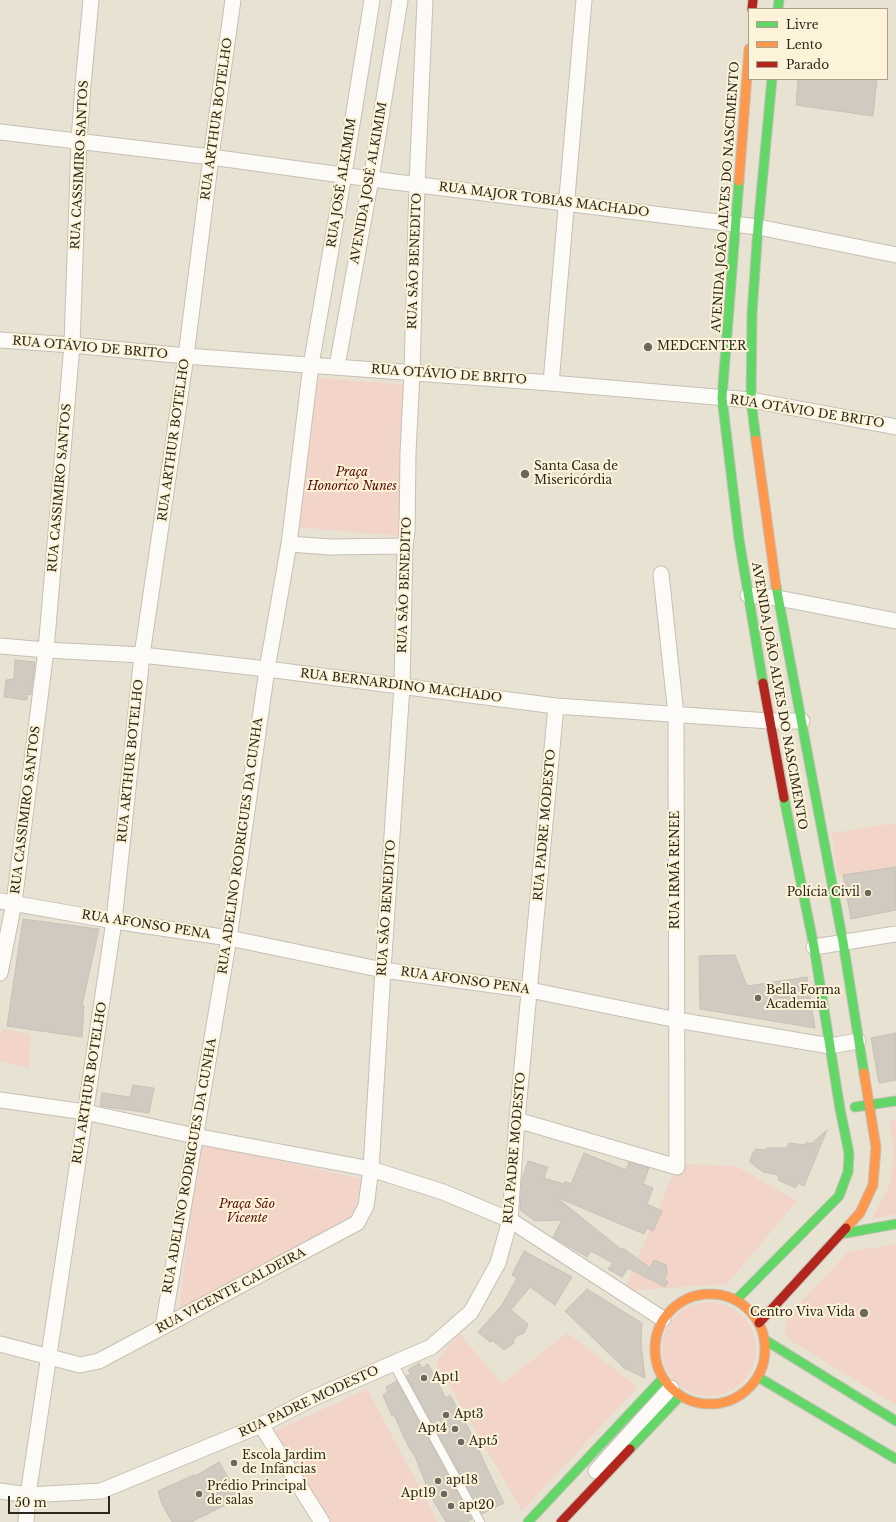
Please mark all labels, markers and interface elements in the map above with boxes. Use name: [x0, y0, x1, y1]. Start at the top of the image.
legend: [748, 8, 888, 80]
text: Livre: [786, 17, 819, 32]
street label: RUA ARTHUR BOTELHO: [198, 37, 236, 201]
text: Lento: [786, 37, 822, 52]
text: Parado: [786, 57, 829, 72]
street label: AVENIDA JOÃO ALVES DO NASCIMENTO: [709, 61, 743, 333]
street label: RUA CASSIMIRO SANTOS: [68, 80, 92, 250]
street label: AVENIDA JOSÉ ALKIMIM: [348, 101, 390, 265]
street label: RUA JOSÉ ALKIMIM: [325, 117, 359, 249]
street label: RUA MAJOR TOBIAS MACHADO: [438, 180, 650, 220]
street label: RUA SÃO BENEDITO: [405, 192, 425, 330]
street label: RUA OTÁVIO DE BRITO: [12, 334, 168, 362]
place label: MEDCENTER: [657, 340, 746, 354]
marker: MEDCENTER: [642, 341, 654, 353]
street label: RUA ARTHUR BOTELHO: [155, 358, 193, 522]
street label: RUA OTÁVIO DE BRITO: [371, 362, 527, 388]
street label: RUA OTÁVIO DE BRITO: [729, 393, 885, 431]
street label: RUA CASSIMIRO SANTOS: [45, 403, 75, 573]
place label: Santa Casa de Misericórdia: [534, 460, 618, 488]
park label: Praça Honorico Nunes: [307, 466, 397, 494]
marker: Santa Casa de Misericórdia: [519, 468, 531, 480]
street label: RUA SÃO BENEDITO: [395, 516, 415, 654]
street label: AVENIDA JOÃO ALVES DO NASCIMENTO: [748, 561, 810, 831]
street label: RUA BERNARDINO MACHADO: [299, 666, 503, 706]
street label: RUA ARTHUR BOTELHO: [115, 679, 147, 843]
street label: RUA ADELINO RODRIGUES DA CUNHA: [216, 717, 266, 975]
street label: RUA CASSIMIRO SANTOS: [9, 725, 43, 895]
street label: RUA PADRE MODESTO: [531, 748, 559, 902]
street label: RUA IRMÃ RENEE: [669, 811, 683, 929]
street label: RUA SÃO BENEDITO: [375, 839, 399, 977]
place label: Polícia Civil: [787, 886, 860, 900]
marker: Polícia Civil: [863, 888, 873, 898]
street label: RUA AFONSO PENA: [80, 908, 212, 942]
street label: RUA AFONSO PENA: [399, 965, 531, 997]
place label: Bella Forma Academia: [766, 984, 841, 1012]
marker: Bella Forma Academia: [753, 993, 763, 1003]
street label: RUA ARTHUR BOTELHO: [70, 1001, 110, 1165]
street label: RUA ADELINO RODRIGUES DA CUNHA: [160, 1037, 220, 1295]
street label: RUA PADRE MODESTO: [501, 1071, 529, 1225]
park label: Praça São Vicente: [219, 1198, 275, 1226]
street label: RUA VICENTE CALDEIRA: [154, 1245, 308, 1337]
place label: Centro Viva Vida: [750, 1306, 855, 1320]
marker: Centro Viva Vida: [858, 1307, 870, 1319]
street label: RUA PADRE MODESTO: [237, 1363, 381, 1441]
place label: Apt1: [432, 1371, 459, 1385]
marker: Apt1: [419, 1373, 429, 1383]
place label: Apt3: [454, 1408, 483, 1422]
marker: Apt3: [441, 1410, 451, 1420]
place label: Apt4: [418, 1422, 447, 1436]
marker: Apt4: [450, 1424, 460, 1434]
place label: Apt5: [469, 1435, 498, 1449]
marker: Apt5: [456, 1437, 466, 1447]
place label: Escola Jardim de Infâncias: [242, 1449, 326, 1477]
marker: Escola Jardim de Infâncias: [229, 1458, 239, 1468]
place label: apt18: [446, 1474, 478, 1488]
marker: apt18: [433, 1476, 443, 1486]
place label: Prédio Principal de salas: [207, 1480, 307, 1508]
place label: Apt19: [401, 1487, 436, 1501]
scale bar: [10, 1488, 112, 1514]
marker: Prédio Principal de salas: [194, 1489, 204, 1499]
marker: Apt19: [439, 1489, 449, 1499]
text: 50 m: [15, 1495, 47, 1510]
place label: apt20: [459, 1499, 494, 1513]
marker: apt20: [446, 1501, 456, 1511]

